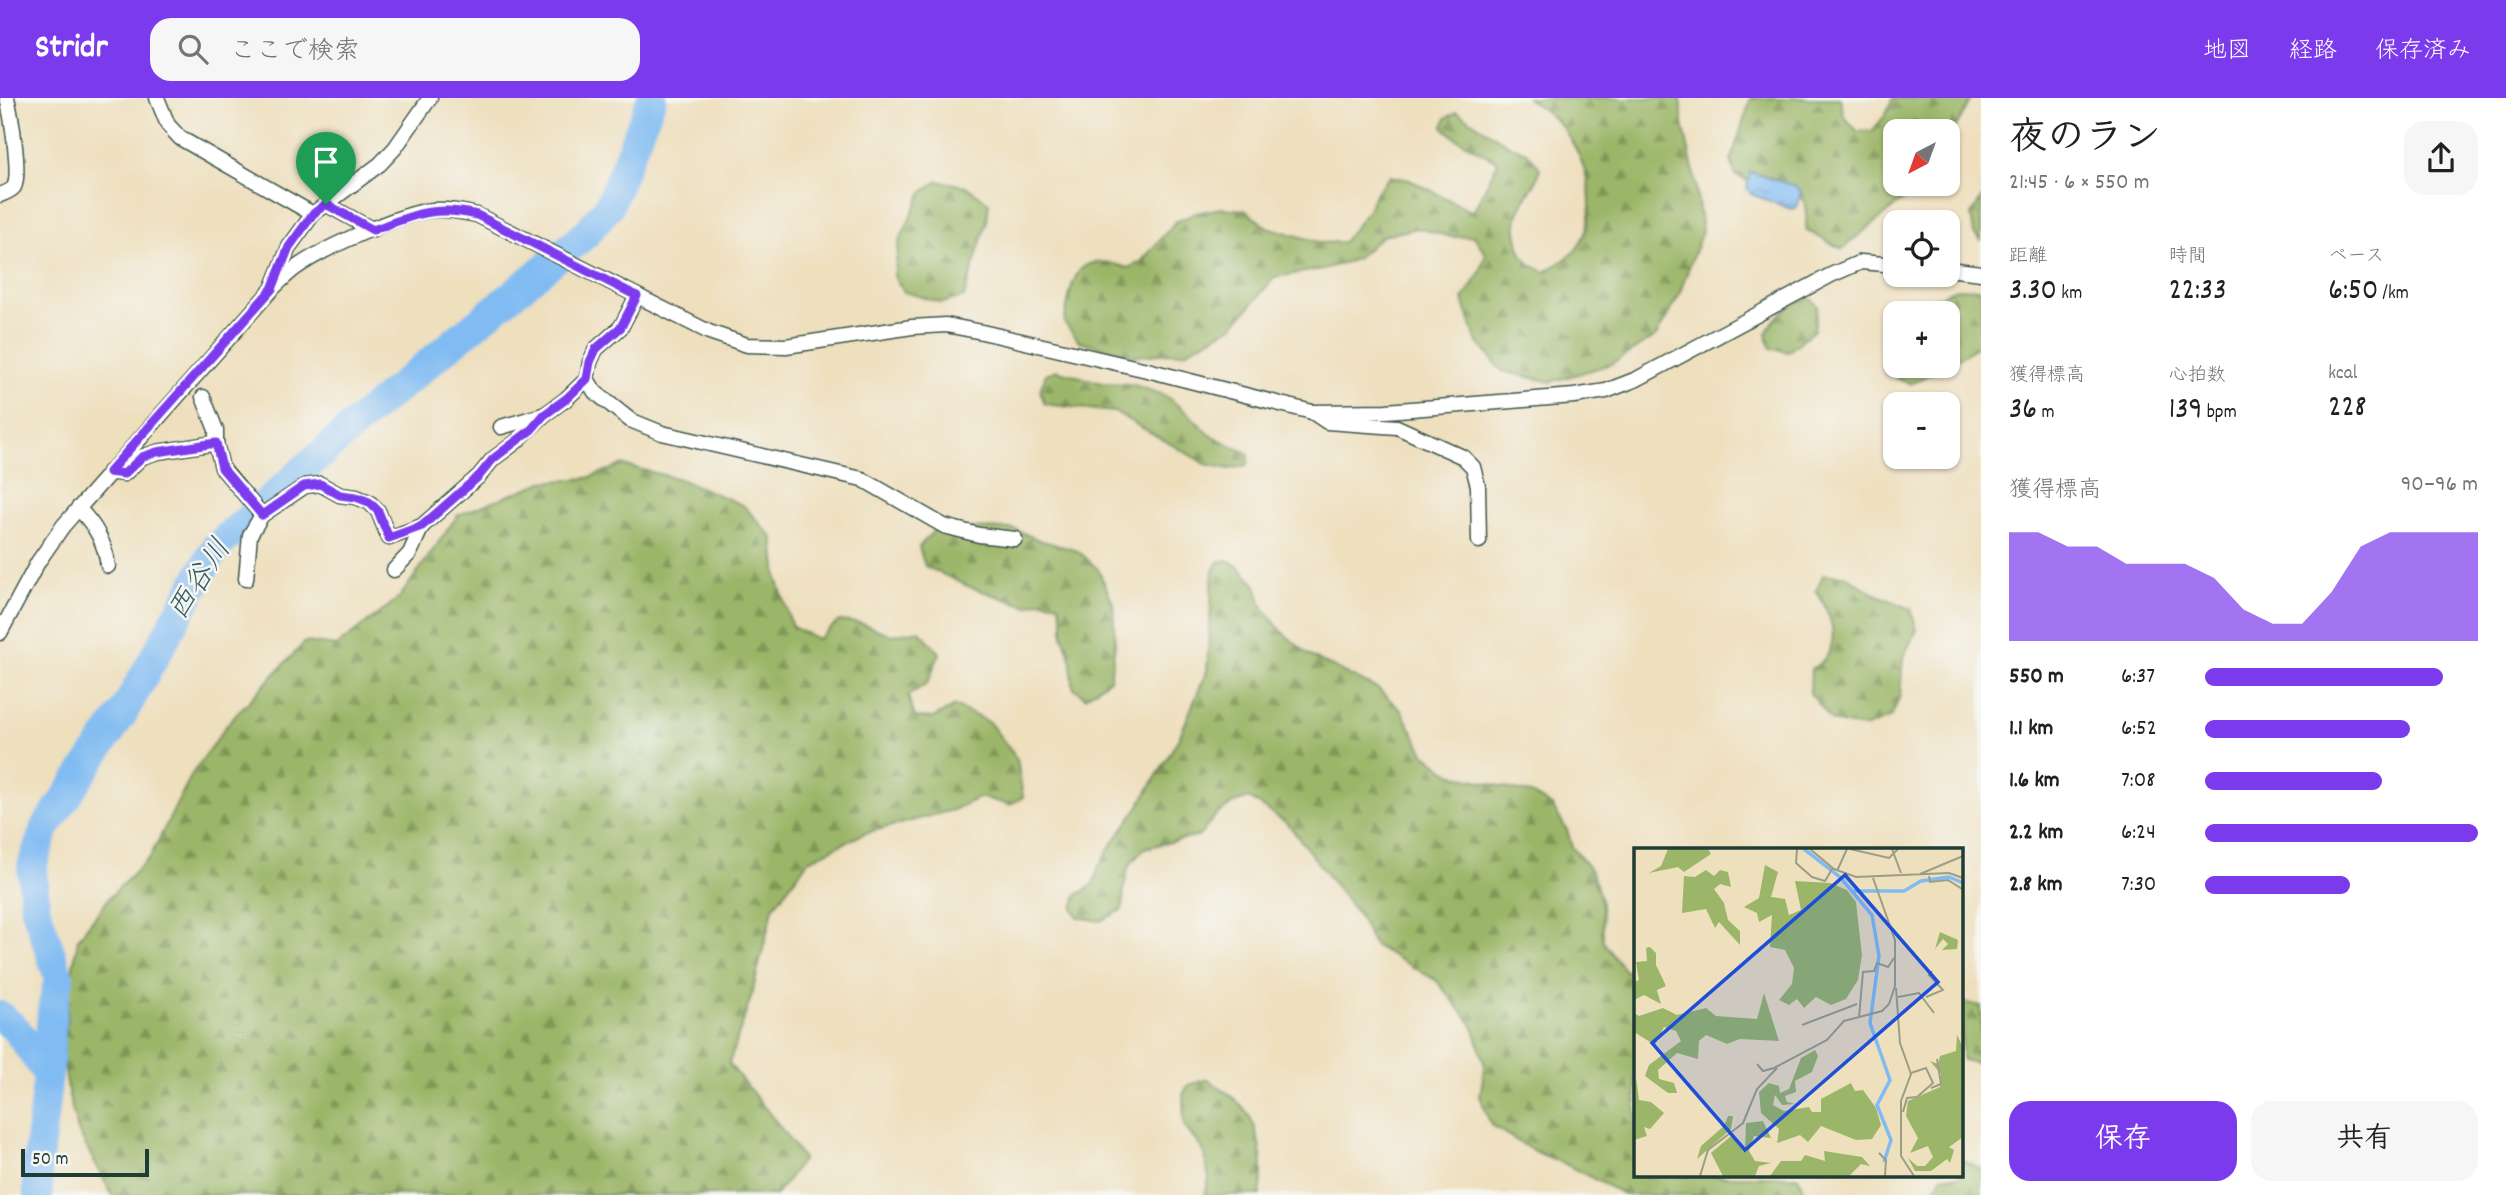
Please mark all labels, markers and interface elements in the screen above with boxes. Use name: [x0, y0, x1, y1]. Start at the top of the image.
search box: [150, 18, 640, 81]
text: Stridr: [35, 26, 108, 73]
icon: search: [174, 30, 212, 68]
text: ここで検索: [230, 34, 360, 71]
text: 地図: [2203, 35, 2251, 69]
text: 経路: [2289, 35, 2337, 69]
text: 保存済み: [2375, 35, 2471, 69]
text: 夜のラン: [2009, 113, 2161, 168]
north arrow: [1883, 119, 1960, 196]
map controls: [1883, 119, 1960, 469]
button: share: [2404, 121, 2478, 195]
pin: [296, 132, 356, 204]
icon: arrive: [307, 143, 345, 181]
text: 21:45 · 6 × 550 m: [2009, 167, 2150, 200]
button: locate: [1883, 210, 1960, 287]
text: 距離: [2009, 244, 2047, 271]
text: 時間: [2169, 244, 2207, 271]
text: ペース: [2328, 244, 2384, 271]
text: 3.30: [2009, 271, 2057, 314]
text: 22:33: [2169, 271, 2227, 314]
text: 6:50: [2328, 271, 2378, 314]
text: km: [2057, 281, 2082, 308]
text: /km: [2378, 281, 2409, 308]
button: +: [1883, 301, 1960, 378]
text: kcal: [2328, 361, 2357, 388]
text: 獲得標高: [2009, 363, 2085, 390]
text: 心拍数: [2169, 363, 2226, 390]
text: 228: [2328, 388, 2367, 431]
text: 36: [2009, 390, 2037, 433]
text: 139: [2169, 390, 2202, 433]
button: −: [1883, 392, 1960, 469]
text: m: [2037, 400, 2054, 427]
text: bpm: [2202, 400, 2237, 427]
text: 90–96 m: [2401, 469, 2478, 502]
text: 獲得標高: [2009, 475, 2101, 508]
water label: 西谷川: [159, 532, 245, 630]
text: 550 m: [2009, 661, 2064, 694]
text: 6:37: [2121, 661, 2155, 694]
text: 1.1 km: [2009, 713, 2053, 746]
text: 6:52: [2121, 713, 2157, 746]
text: 1.6 km: [2009, 765, 2060, 798]
text: 7:08: [2121, 765, 2155, 798]
text: 2.2 km: [2009, 817, 2063, 850]
text: 6:24: [2121, 817, 2156, 850]
inset map: [1634, 848, 1964, 1178]
text: 2.8 km: [2009, 869, 2063, 902]
text: 7:30: [2121, 869, 2156, 902]
button: 保存: [2009, 1101, 2237, 1181]
button: 共有: [2251, 1101, 2478, 1181]
scale bar: [21, 1146, 149, 1178]
text: 50 m: [32, 1147, 69, 1174]

